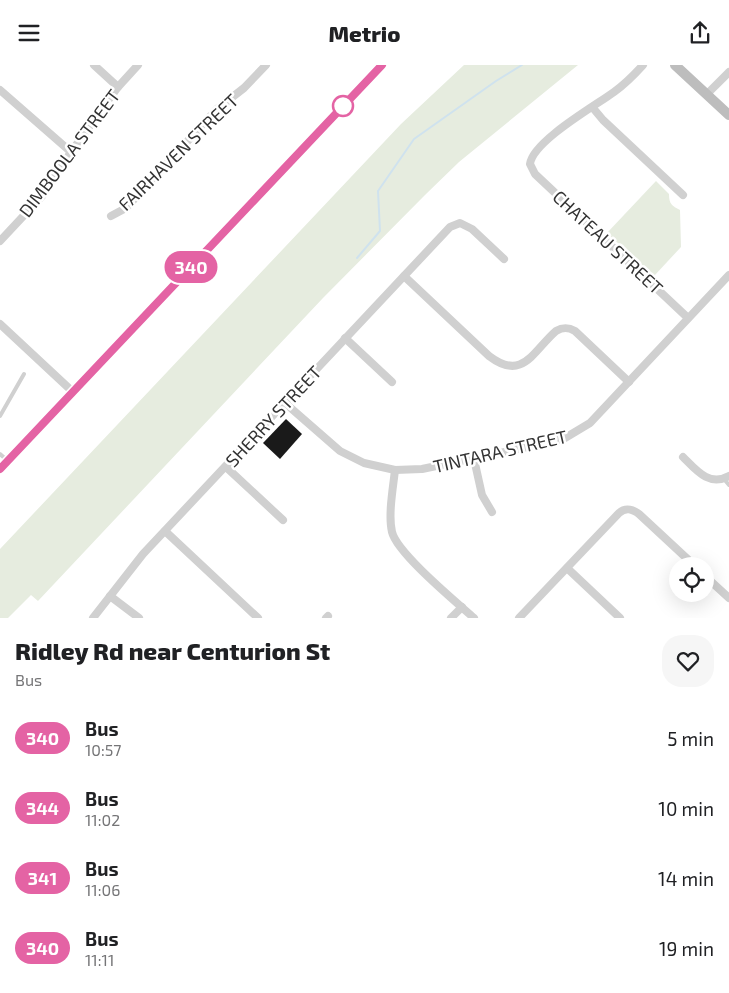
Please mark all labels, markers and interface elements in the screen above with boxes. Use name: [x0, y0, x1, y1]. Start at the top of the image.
icon: menu: [15, 19, 43, 47]
icon: share: [686, 19, 714, 47]
text: Metrio: [329, 20, 400, 46]
street label: DIMBOOLA STREET: [14, 84, 124, 221]
street label: FAIRHAVEN STREET: [113, 89, 243, 215]
unlabelled marker: [332, 95, 354, 117]
street label: CHATEAU STREET: [548, 185, 668, 299]
line badge: 340: [162, 251, 220, 283]
text: 340: [174, 256, 208, 278]
street label: SHERRY STREET: [221, 360, 326, 471]
street label: TINTARA STREET: [431, 425, 570, 477]
map controls: [669, 557, 714, 602]
button: locate: [669, 557, 714, 602]
button: heart: [662, 635, 714, 687]
text: Ridley Rd near Centurion St: [15, 636, 330, 665]
text: Bus: [15, 670, 42, 689]
text: Bus: [85, 717, 119, 740]
text: 340: [26, 727, 59, 749]
text: 5 min: [667, 727, 714, 750]
text: 10:57: [85, 740, 122, 759]
text: Bus: [85, 787, 119, 810]
text: 344: [26, 797, 59, 819]
text: 10 min: [658, 797, 714, 820]
text: 11:02: [85, 810, 120, 829]
text: Bus: [85, 857, 119, 880]
text: 341: [28, 867, 57, 889]
text: 14 min: [658, 867, 714, 890]
text: 11:06: [85, 880, 120, 899]
text: Bus: [85, 927, 119, 950]
text: 340: [26, 937, 59, 959]
text: 19 min: [659, 937, 714, 960]
text: 11:11: [85, 950, 114, 969]

